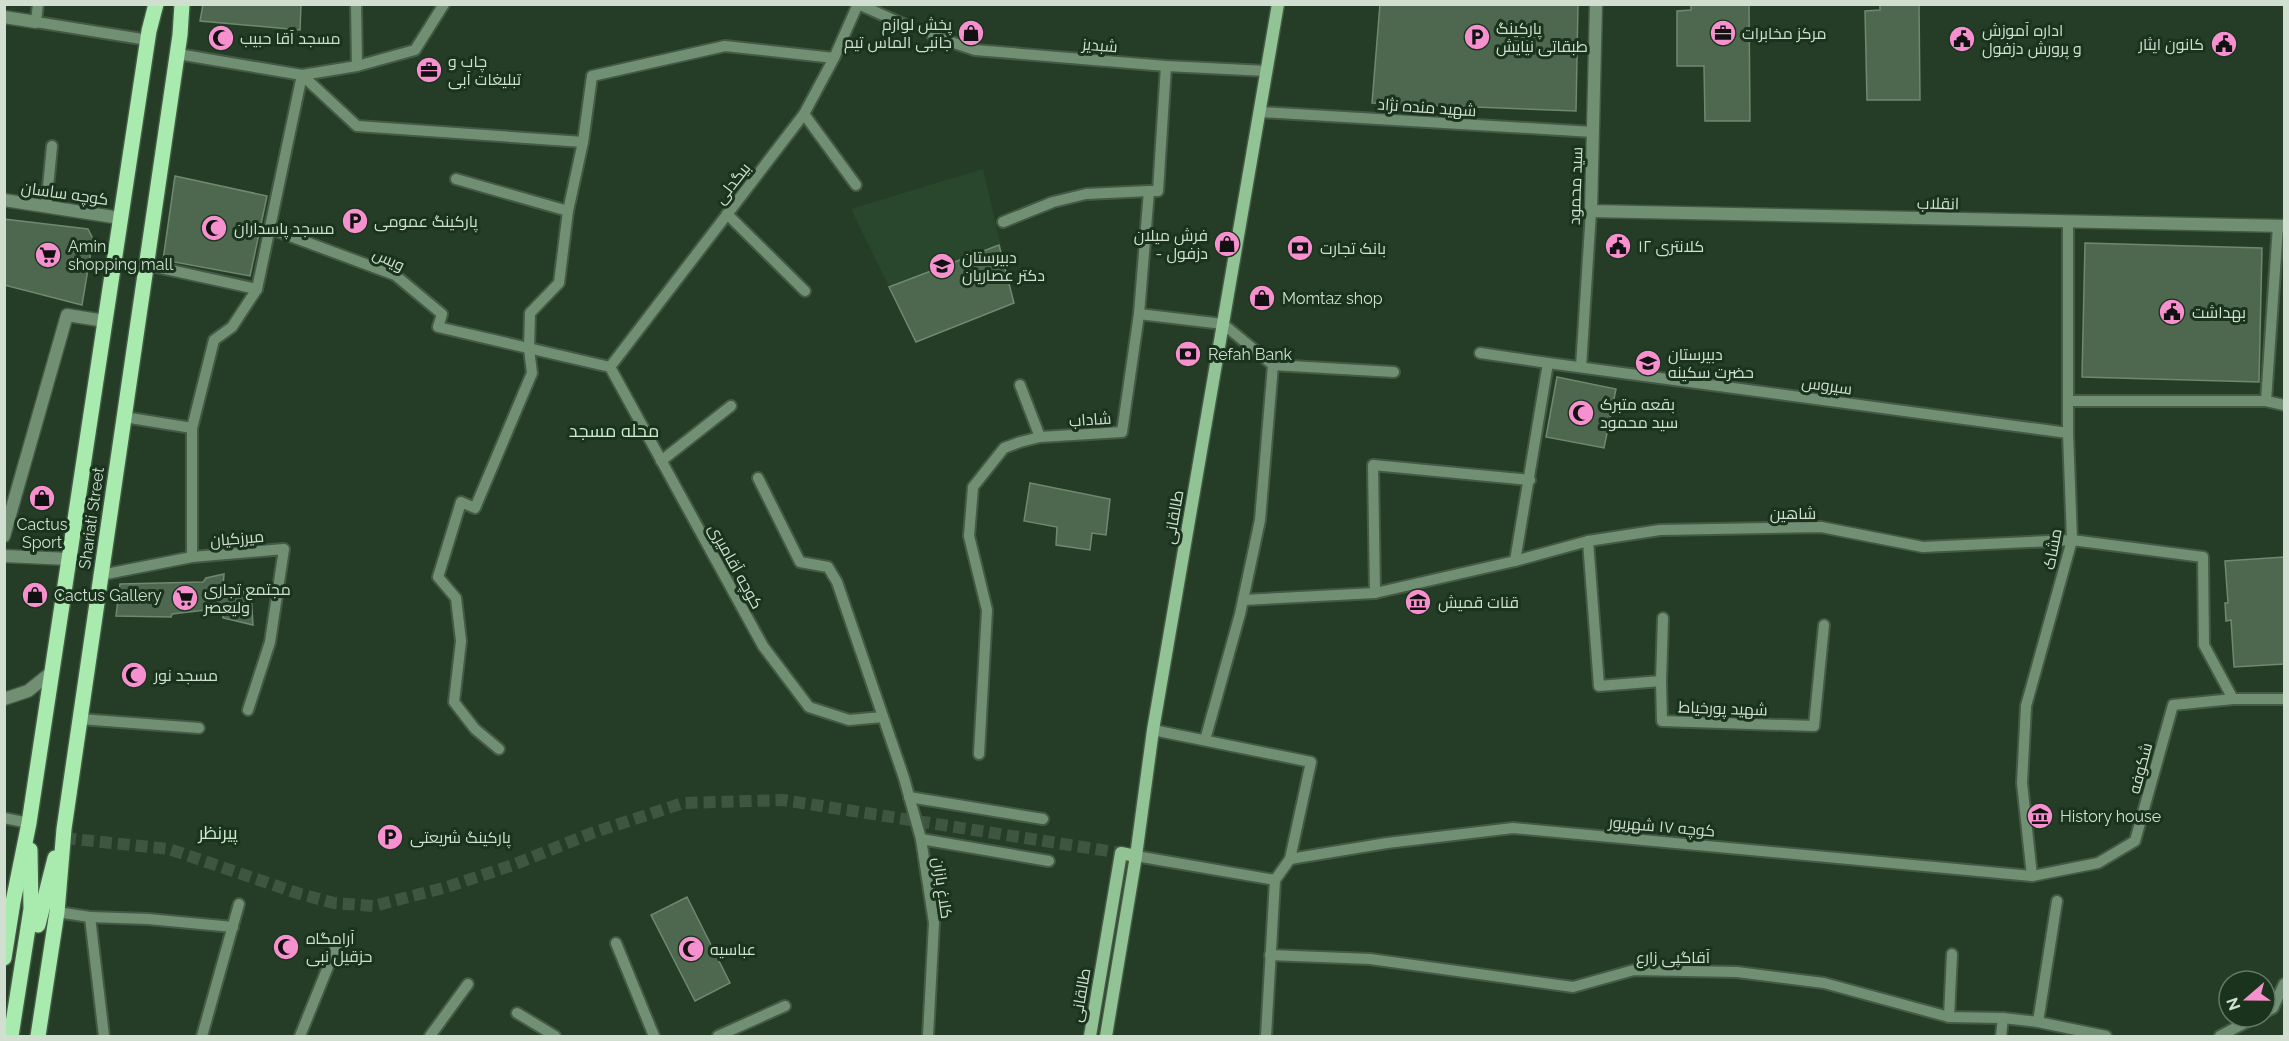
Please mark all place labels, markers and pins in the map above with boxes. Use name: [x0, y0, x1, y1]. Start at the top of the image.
place label: پخش لوازم جانبی الماس تیم: [844, 15, 953, 54]
shop icon: پخش لوازم جانبی الماس تیم: [956, 18, 986, 48]
office icon: مرکز مخابرات: [1708, 18, 1738, 48]
place label: پارکینگ طبقاتی نیایش: [1496, 19, 1588, 57]
place label: اداره آموزش و پرورش دزفول: [1982, 21, 2082, 60]
parking icon: پارکینگ طبقاتی نیایش: [1462, 22, 1492, 52]
mosque icon: مسجد آقا حبیب: [206, 23, 236, 53]
place label: مرکز مخابرات: [1742, 24, 1827, 43]
public building icon: اداره آموزش و پرورش دزفول: [1947, 24, 1977, 54]
place label: مسجد آقا حبیب: [240, 29, 341, 48]
public building icon: کانون ایثار: [2209, 29, 2239, 59]
place label: کانون ایثار: [2138, 35, 2204, 55]
place label: چاپ و تبلیغات آبی: [448, 52, 522, 90]
office icon: چاپ و تبلیغات آبی: [414, 55, 444, 85]
parking icon: پارکینگ عمومی: [340, 206, 370, 236]
place label: پارکینگ عمومی: [374, 212, 478, 233]
mosque icon: مسجد پاسداران: [199, 213, 229, 243]
place label: مسجد پاسداران: [234, 219, 335, 240]
place label: فرش میلان - دزفول: [1134, 226, 1208, 264]
shop icon: فرش میلان - دزفول: [1212, 229, 1242, 259]
public building icon: کلانتری ۱۲: [1603, 231, 1633, 261]
bank icon: بانک تجارت: [1285, 233, 1315, 263]
place label: Amin shopping mall: [68, 237, 174, 274]
place label: کلانتری ۱۲: [1638, 237, 1704, 257]
place label: بانک تجارت: [1320, 239, 1386, 258]
supermarket icon: Amin shopping mall: [33, 240, 63, 270]
place label: دبیرستان دکتر عصاریان: [962, 248, 1045, 286]
school or university icon: دبیرستان دکتر عصاریان: [927, 251, 957, 281]
shop icon: Momtaz shop: [1247, 283, 1277, 313]
place label: Momtaz shop: [1282, 289, 1383, 308]
public building icon: بهداشت: [2157, 297, 2187, 327]
place label: بهداشت: [2192, 303, 2246, 323]
bank icon: Refah Bank: [1173, 339, 1203, 369]
place label: Refah Bank: [1208, 345, 1293, 364]
place label: دبیرستان حضرت سکینه: [1668, 345, 1754, 382]
school or university icon: دبیرستان حضرت سکینه: [1633, 348, 1663, 378]
place label: بقعه متبرک سید محمود: [1600, 395, 1678, 432]
mosque icon: بقعه متبرک سید محمود: [1566, 398, 1596, 428]
shop icon: Cactus Sport: [27, 483, 57, 513]
place label: Cactus Sport: [16, 515, 68, 552]
shop icon: Cactus Gallery: [20, 580, 50, 610]
place label: مجتمع تجاری ولیعصر: [203, 580, 291, 617]
supermarket icon: مجتمع تجاری ولیعصر: [170, 583, 200, 613]
place label: Cactus Gallery: [54, 586, 162, 605]
museum icon: قنات قمیش: [1403, 587, 1433, 617]
place label: قنات قمیش: [1438, 593, 1519, 613]
mosque icon: مسجد نور: [119, 660, 149, 690]
place label: مسجد نور: [153, 666, 218, 685]
museum icon: History house: [2025, 801, 2055, 831]
place label: History house: [2060, 807, 2161, 826]
parking icon: پارکینگ شریعتی: [375, 822, 405, 852]
place label: پارکینگ شریعتی: [410, 828, 512, 849]
place label: آرامگاه حزقیل نبی: [306, 929, 372, 967]
mosque icon: آرامگاه حزقیل نبی: [271, 932, 301, 962]
mosque icon: عباسیه: [676, 934, 706, 964]
place label: عباسیه: [710, 940, 756, 959]

